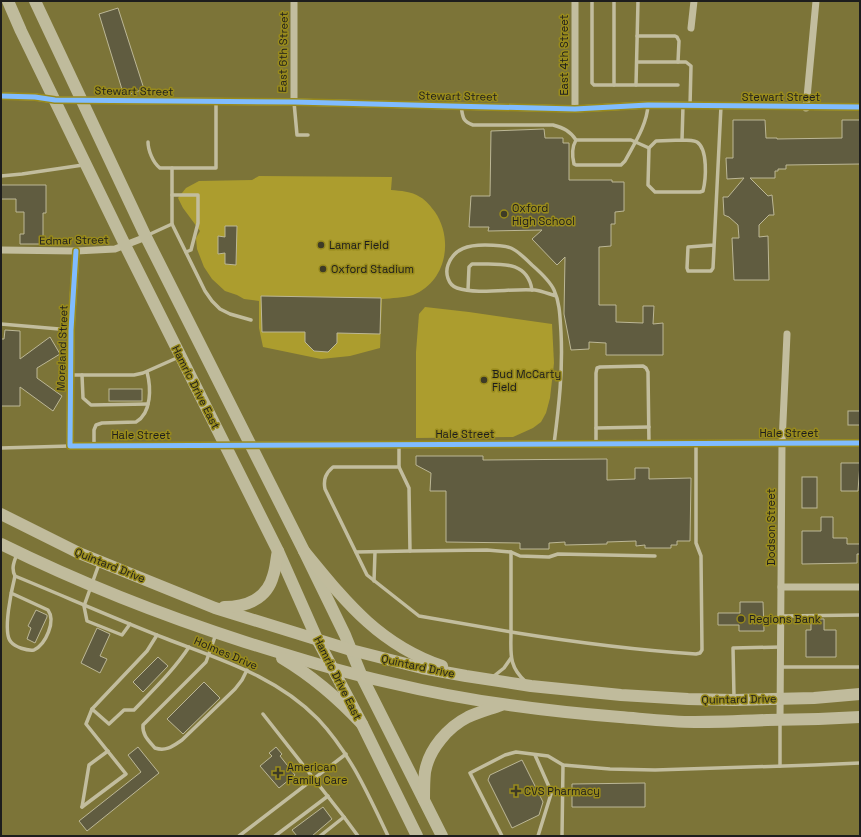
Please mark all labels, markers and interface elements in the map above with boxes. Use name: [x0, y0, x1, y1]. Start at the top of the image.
street label: East 6th Street: [275, 11, 291, 93]
street label: East 4th Street: [557, 14, 571, 96]
street label: Stewart Street: [95, 83, 173, 99]
street label: Stewart Street: [419, 88, 497, 104]
street label: Stewart Street: [742, 90, 820, 104]
place label: Oxford High School: [512, 201, 575, 228]
marker: Oxford High School: [499, 209, 509, 219]
street label: Edmar Street: [39, 232, 109, 248]
place label: Lamar Field: [329, 238, 389, 252]
marker: Lamar Field: [316, 240, 326, 250]
place label: Oxford Stadium: [331, 262, 414, 276]
marker: Oxford Stadium: [318, 264, 328, 274]
street label: Moreland Street: [54, 305, 70, 391]
street label: Hamric Drive East: [169, 343, 223, 431]
place label: Bud McCarty Field: [492, 367, 561, 394]
marker: Bud McCarty Field: [479, 375, 489, 385]
street label: Hale Street: [759, 426, 819, 440]
street label: Hale Street: [435, 427, 495, 441]
street label: Hale Street: [111, 428, 171, 442]
street label: Dodson Street: [764, 489, 778, 565]
street label: Quintard Drive: [73, 544, 147, 586]
place label: Regions Bank: [749, 612, 821, 626]
marker: Regions Bank: [736, 614, 746, 624]
street label: Holmes Drive: [192, 633, 260, 673]
street label: Hamric Drive East: [311, 634, 365, 722]
street label: Quintard Drive: [380, 651, 456, 681]
street label: Quintard Drive: [701, 691, 777, 707]
place label: American Family Care: [287, 760, 347, 787]
marker: American Family Care: [272, 767, 284, 779]
place label: CVS Pharmacy: [524, 784, 600, 798]
marker: CVS Pharmacy: [511, 786, 521, 796]

